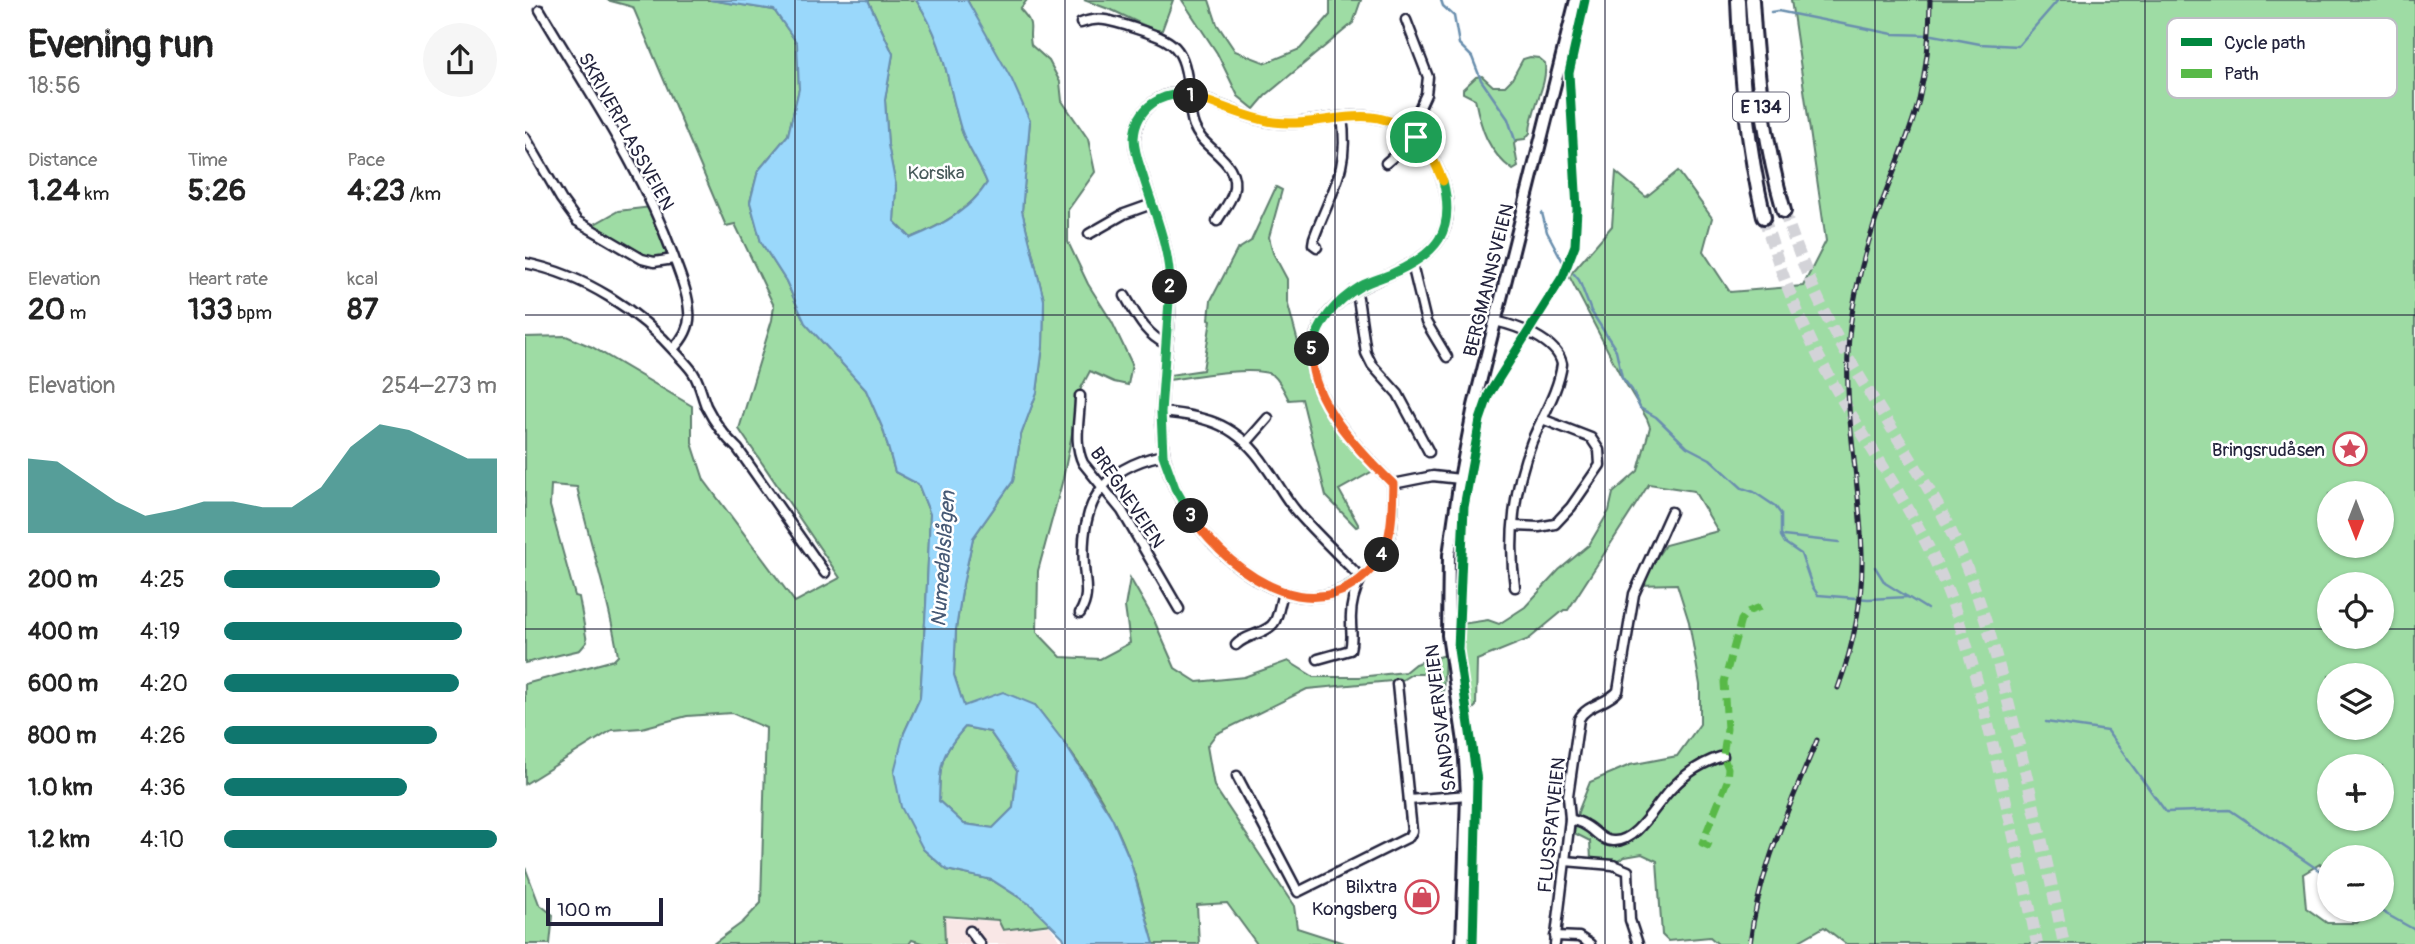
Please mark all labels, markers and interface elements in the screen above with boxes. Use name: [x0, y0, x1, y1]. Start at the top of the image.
legend: [2167, 18, 2397, 98]
text: Evening run: [28, 21, 214, 69]
button: share: [423, 23, 497, 97]
text: Cycle path: [2224, 31, 2305, 55]
street label: SKRIVERPLASSVEIEN: [573, 48, 679, 215]
text: Path: [2224, 62, 2259, 86]
text: 18:56: [28, 71, 81, 100]
pin: 1: [1173, 78, 1209, 114]
text: 1: [1187, 83, 1194, 107]
road number: E 134: [1733, 92, 1789, 122]
pin: [1386, 107, 1446, 167]
icon: arrive: [1397, 118, 1435, 156]
text: Distance: [28, 148, 97, 172]
text: Time: [188, 148, 227, 172]
text: Pace: [347, 148, 385, 172]
park label: Korsika: [907, 161, 965, 185]
text: 1.24: [28, 172, 80, 209]
text: 5:26: [188, 172, 246, 209]
text: 4:23: [347, 172, 405, 209]
text: km: [80, 182, 109, 206]
text: /km: [405, 182, 441, 206]
street label: BERGMANNSVEIEN: [1458, 201, 1520, 359]
text: Elevation: [28, 267, 100, 291]
text: Heart rate: [188, 267, 268, 291]
text: kcal: [347, 267, 378, 291]
pin: 2: [1153, 270, 1187, 304]
text: 2: [1164, 274, 1175, 298]
text: 20: [28, 291, 65, 328]
text: 133: [188, 291, 233, 328]
text: 87: [347, 291, 378, 328]
text: m: [65, 301, 86, 325]
text: bpm: [233, 301, 272, 325]
pin: 5: [1295, 332, 1329, 366]
text: 5: [1306, 336, 1317, 360]
text: Elevation: [28, 371, 116, 400]
text: 254–273 m: [382, 371, 497, 400]
place icon: Bringsrudåsen: [2331, 430, 2369, 468]
place label: Bringsrudåsen: [2212, 438, 2325, 462]
street label: BREGNEVEIEN: [1085, 442, 1170, 553]
north arrow: [2317, 481, 2394, 558]
map controls: [2317, 481, 2394, 922]
water label: Numedalslågen: [925, 489, 962, 628]
pin: 3: [1173, 498, 1209, 534]
text: 3: [1185, 503, 1196, 527]
pin: 4: [1365, 538, 1399, 572]
text: 4: [1376, 542, 1387, 566]
text: 200 m: [28, 565, 98, 594]
text: 4:25: [140, 565, 185, 594]
button: locate: [2317, 572, 2394, 649]
text: 400 m: [28, 617, 98, 646]
text: 4:19: [140, 617, 180, 646]
street label: SANDSVÆRVEIEN: [1420, 643, 1462, 793]
button: layers: [2317, 663, 2394, 740]
text: 600 m: [28, 669, 98, 698]
text: 4:20: [140, 669, 188, 698]
text: 800 m: [28, 721, 96, 750]
text: 4:26: [140, 721, 186, 750]
button: +: [2317, 754, 2394, 831]
street label: FLUSSPATVEIEN: [1533, 756, 1571, 894]
text: 1.0 km: [28, 773, 93, 802]
text: 4:36: [140, 773, 186, 802]
text: 1.2 km: [28, 825, 90, 854]
text: 4:10: [140, 825, 184, 854]
button: −: [2317, 845, 2394, 922]
place label: Bilxtra Kongsberg: [1312, 875, 1397, 921]
shop icon: Bilxtra Kongsberg: [1403, 878, 1441, 916]
scale bar: [546, 895, 663, 927]
text: 100 m: [557, 898, 611, 922]

